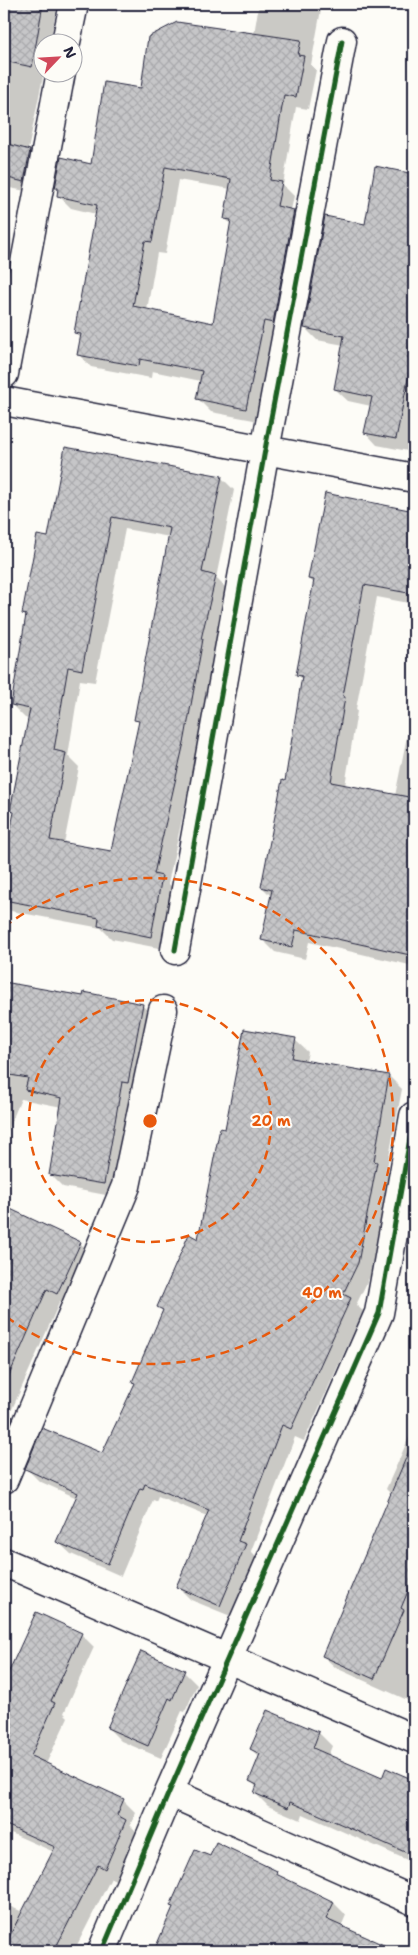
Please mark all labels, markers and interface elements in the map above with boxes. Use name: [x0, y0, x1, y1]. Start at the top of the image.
north arrow: [32, 32, 82, 82]
text: N: [59, 44, 80, 61]
text: 20 m: [251, 1111, 291, 1131]
centre of rings: [141, 1112, 159, 1130]
text: 40 m: [302, 1283, 342, 1303]

